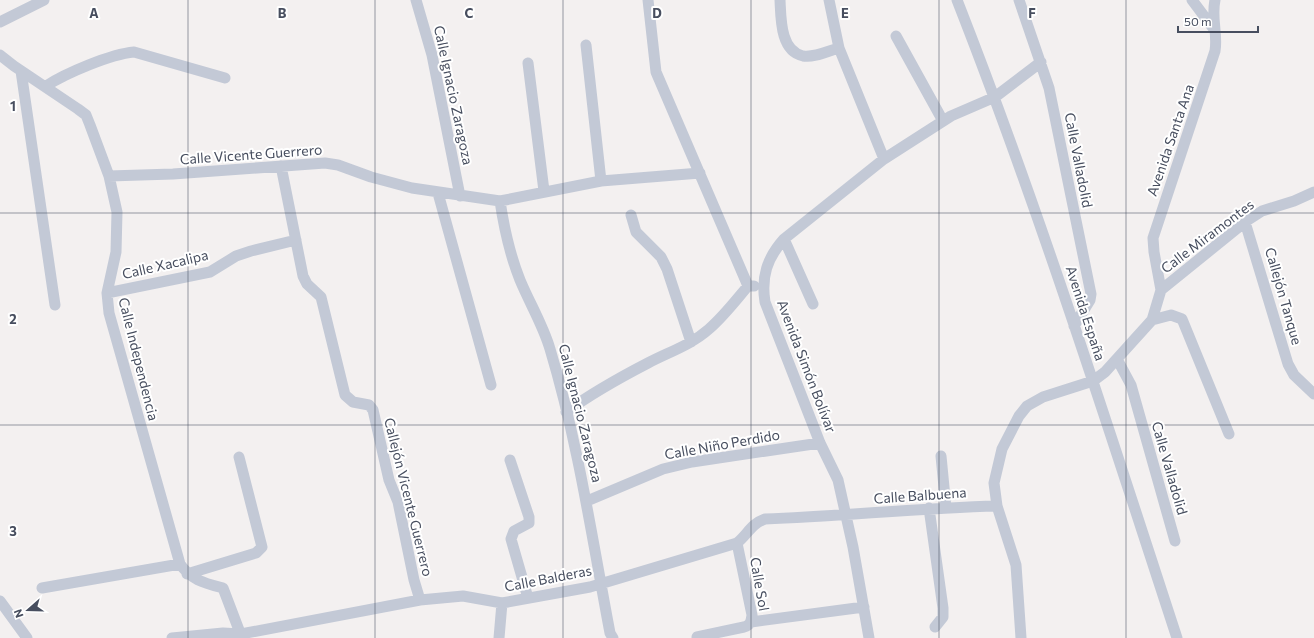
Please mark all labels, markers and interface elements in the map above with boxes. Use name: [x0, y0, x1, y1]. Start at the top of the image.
text: A: [89, 5, 99, 21]
text: B: [278, 5, 287, 21]
text: C: [465, 5, 474, 21]
text: D: [652, 5, 662, 21]
text: E: [841, 5, 849, 21]
text: F: [1028, 5, 1036, 21]
scale bar: [1178, 8, 1258, 34]
text: 50 m: [1184, 14, 1212, 28]
street label: Calle Ignacio Zaragoza: [431, 24, 477, 166]
street label: Avenida Santa Ana: [1143, 82, 1197, 198]
text: 1: [10, 98, 16, 114]
street label: Calle Valladolid: [1061, 111, 1097, 209]
street label: Calle Vicente Guerrero: [179, 141, 323, 167]
street label: Calle Miramontes: [1157, 196, 1257, 276]
street label: Callejón Tanque: [1262, 245, 1306, 347]
street label: Calle Xacalipa: [120, 246, 210, 282]
street label: Avenida España: [1063, 263, 1109, 363]
street label: Calle Independencia: [115, 296, 163, 422]
street label: Avenida Simón Bolívar: [774, 297, 840, 435]
text: 2: [9, 311, 17, 327]
street label: Calle Ignacio Zaragoza: [556, 342, 606, 484]
street label: Callejón Vicente Guerrero: [381, 416, 437, 578]
street label: Calle Valladolid: [1149, 419, 1191, 517]
street label: Calle Niño Perdido: [663, 425, 781, 463]
street label: Calle Balbuena: [873, 483, 967, 507]
text: 3: [9, 523, 17, 539]
street label: Calle Sol: [747, 556, 773, 612]
street label: Calle Balderas: [503, 561, 593, 595]
north arrow: [8, 590, 48, 630]
text: N: [11, 607, 26, 620]

